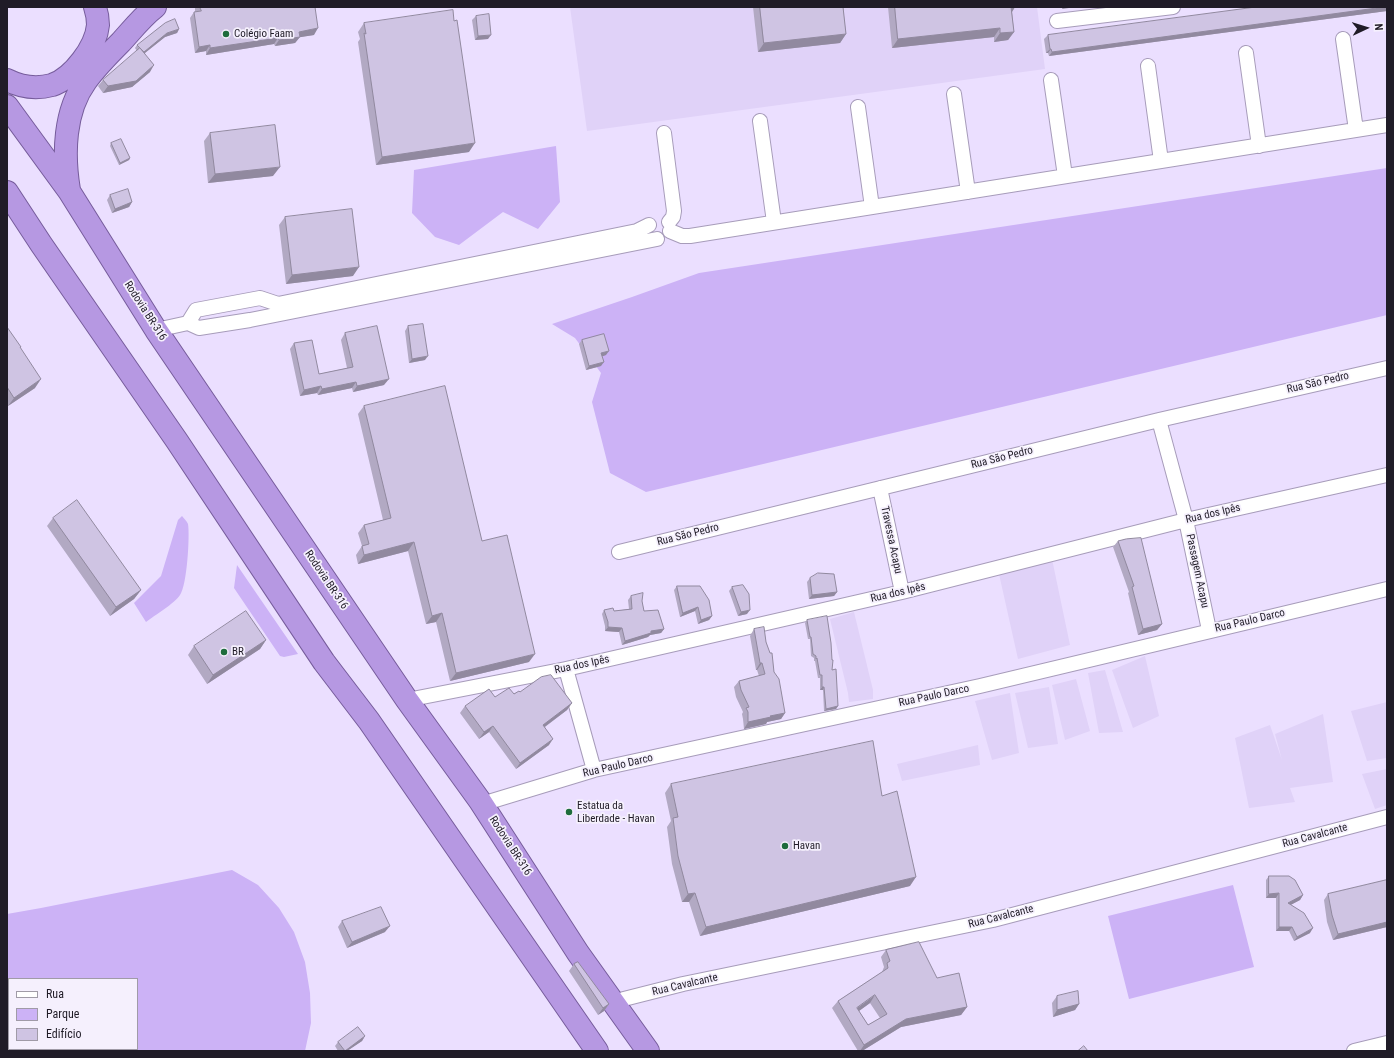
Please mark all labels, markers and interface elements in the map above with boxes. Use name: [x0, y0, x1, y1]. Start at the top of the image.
north arrow: [1346, 8, 1386, 48]
text: N: [1372, 23, 1385, 31]
place label: Colégio Faam: [234, 27, 293, 41]
marker: Colégio Faam: [221, 29, 231, 39]
street label: Rodovia BR-316: [121, 279, 169, 343]
street label: Rua São Pedro: [1286, 369, 1350, 397]
street label: Rua São Pedro: [970, 444, 1034, 472]
street label: Rua dos Ipês: [1184, 501, 1242, 527]
street label: Travessa Acapu: [877, 505, 905, 575]
street label: Rua São Pedro: [656, 521, 720, 549]
street label: Passagem Acapu: [1183, 533, 1211, 609]
street label: Rodovia BR-316: [301, 548, 351, 612]
street label: Rua dos Ipês: [869, 580, 927, 606]
street label: Rua Paulo Darco: [1214, 607, 1286, 635]
place label: BR: [232, 645, 244, 659]
marker: BR: [219, 647, 229, 657]
street label: Rua dos Ipês: [553, 653, 611, 677]
street label: Rua Paulo Darco: [898, 682, 970, 710]
street label: Rua Paulo Darco: [582, 752, 654, 780]
place label: Estatua da Liberdade - Havan: [577, 799, 655, 825]
marker: Estatua da Liberdade - Havan: [564, 807, 574, 817]
street label: Rodovia BR-316: [486, 814, 534, 878]
street label: Rua Cavalcante: [1281, 821, 1349, 851]
place label: Havan: [793, 839, 820, 853]
marker: Havan: [780, 841, 790, 851]
street label: Rua Cavalcante: [967, 903, 1035, 931]
street label: Rua Cavalcante: [651, 971, 719, 999]
legend: [8, 978, 138, 1050]
text: Rua: [46, 987, 64, 1001]
text: Parque: [46, 1007, 79, 1021]
text: Edifício: [46, 1027, 82, 1041]

